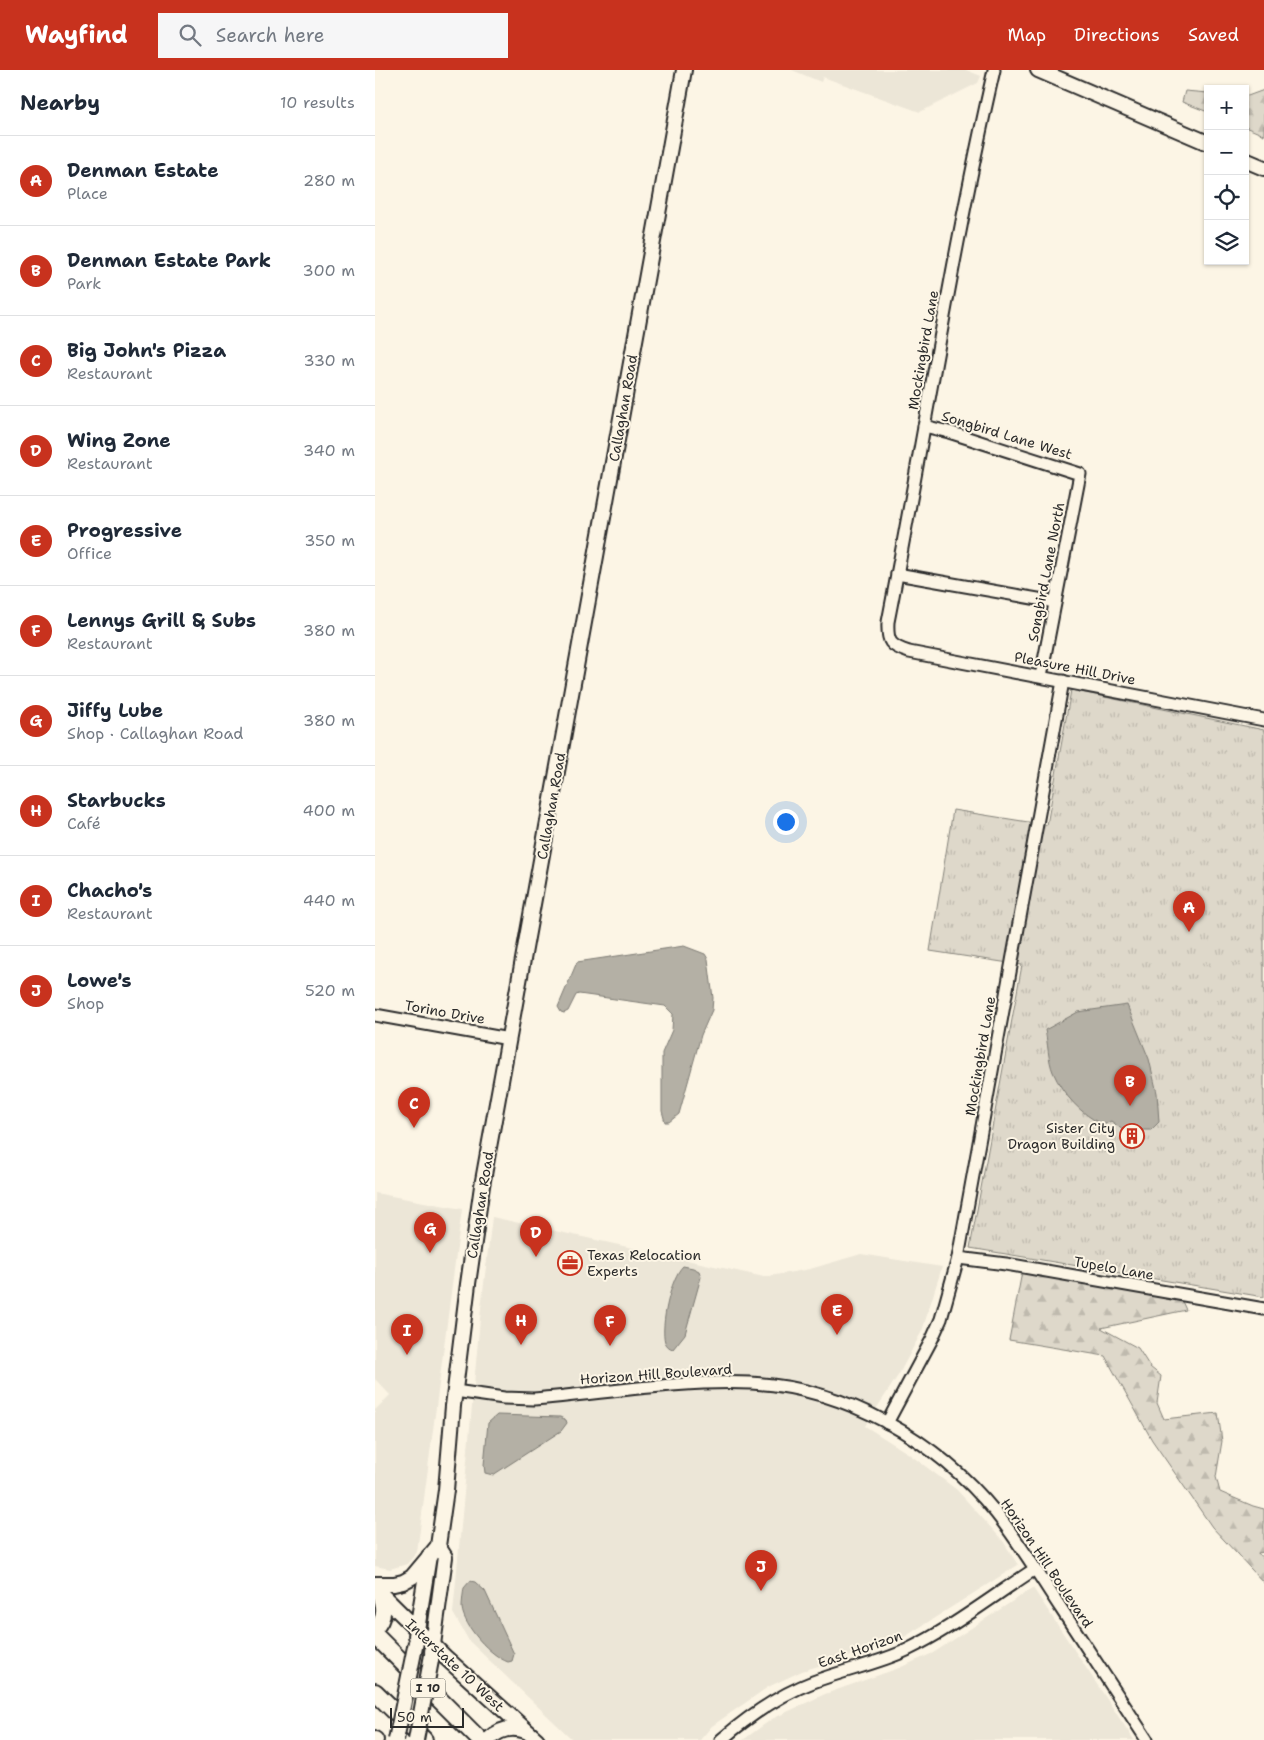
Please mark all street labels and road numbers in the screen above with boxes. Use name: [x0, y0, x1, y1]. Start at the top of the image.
street label: Mockingbird Lane: [904, 289, 942, 411]
street label: Callaghan Road: [605, 353, 641, 463]
street label: Songbird Lane West: [940, 407, 1074, 463]
street label: Songbird Lane North: [1024, 501, 1068, 643]
street label: Pleasure Hill Drive: [1013, 647, 1137, 689]
street label: Callaghan Road: [533, 751, 569, 861]
street label: Mockingbird Lane: [961, 995, 999, 1117]
street label: Torino Drive: [403, 996, 487, 1028]
street label: Callaghan Road: [463, 1150, 497, 1260]
street label: Tupelo Lane: [1073, 1252, 1155, 1284]
street label: Horizon Hill Boulevard: [579, 1360, 733, 1388]
street label: Horizon Hill Boulevard: [997, 1495, 1097, 1631]
street label: Interstate 10 West: [402, 1615, 508, 1715]
street label: East Horizon: [816, 1626, 905, 1672]
road number: I 10: [411, 1679, 445, 1698]

